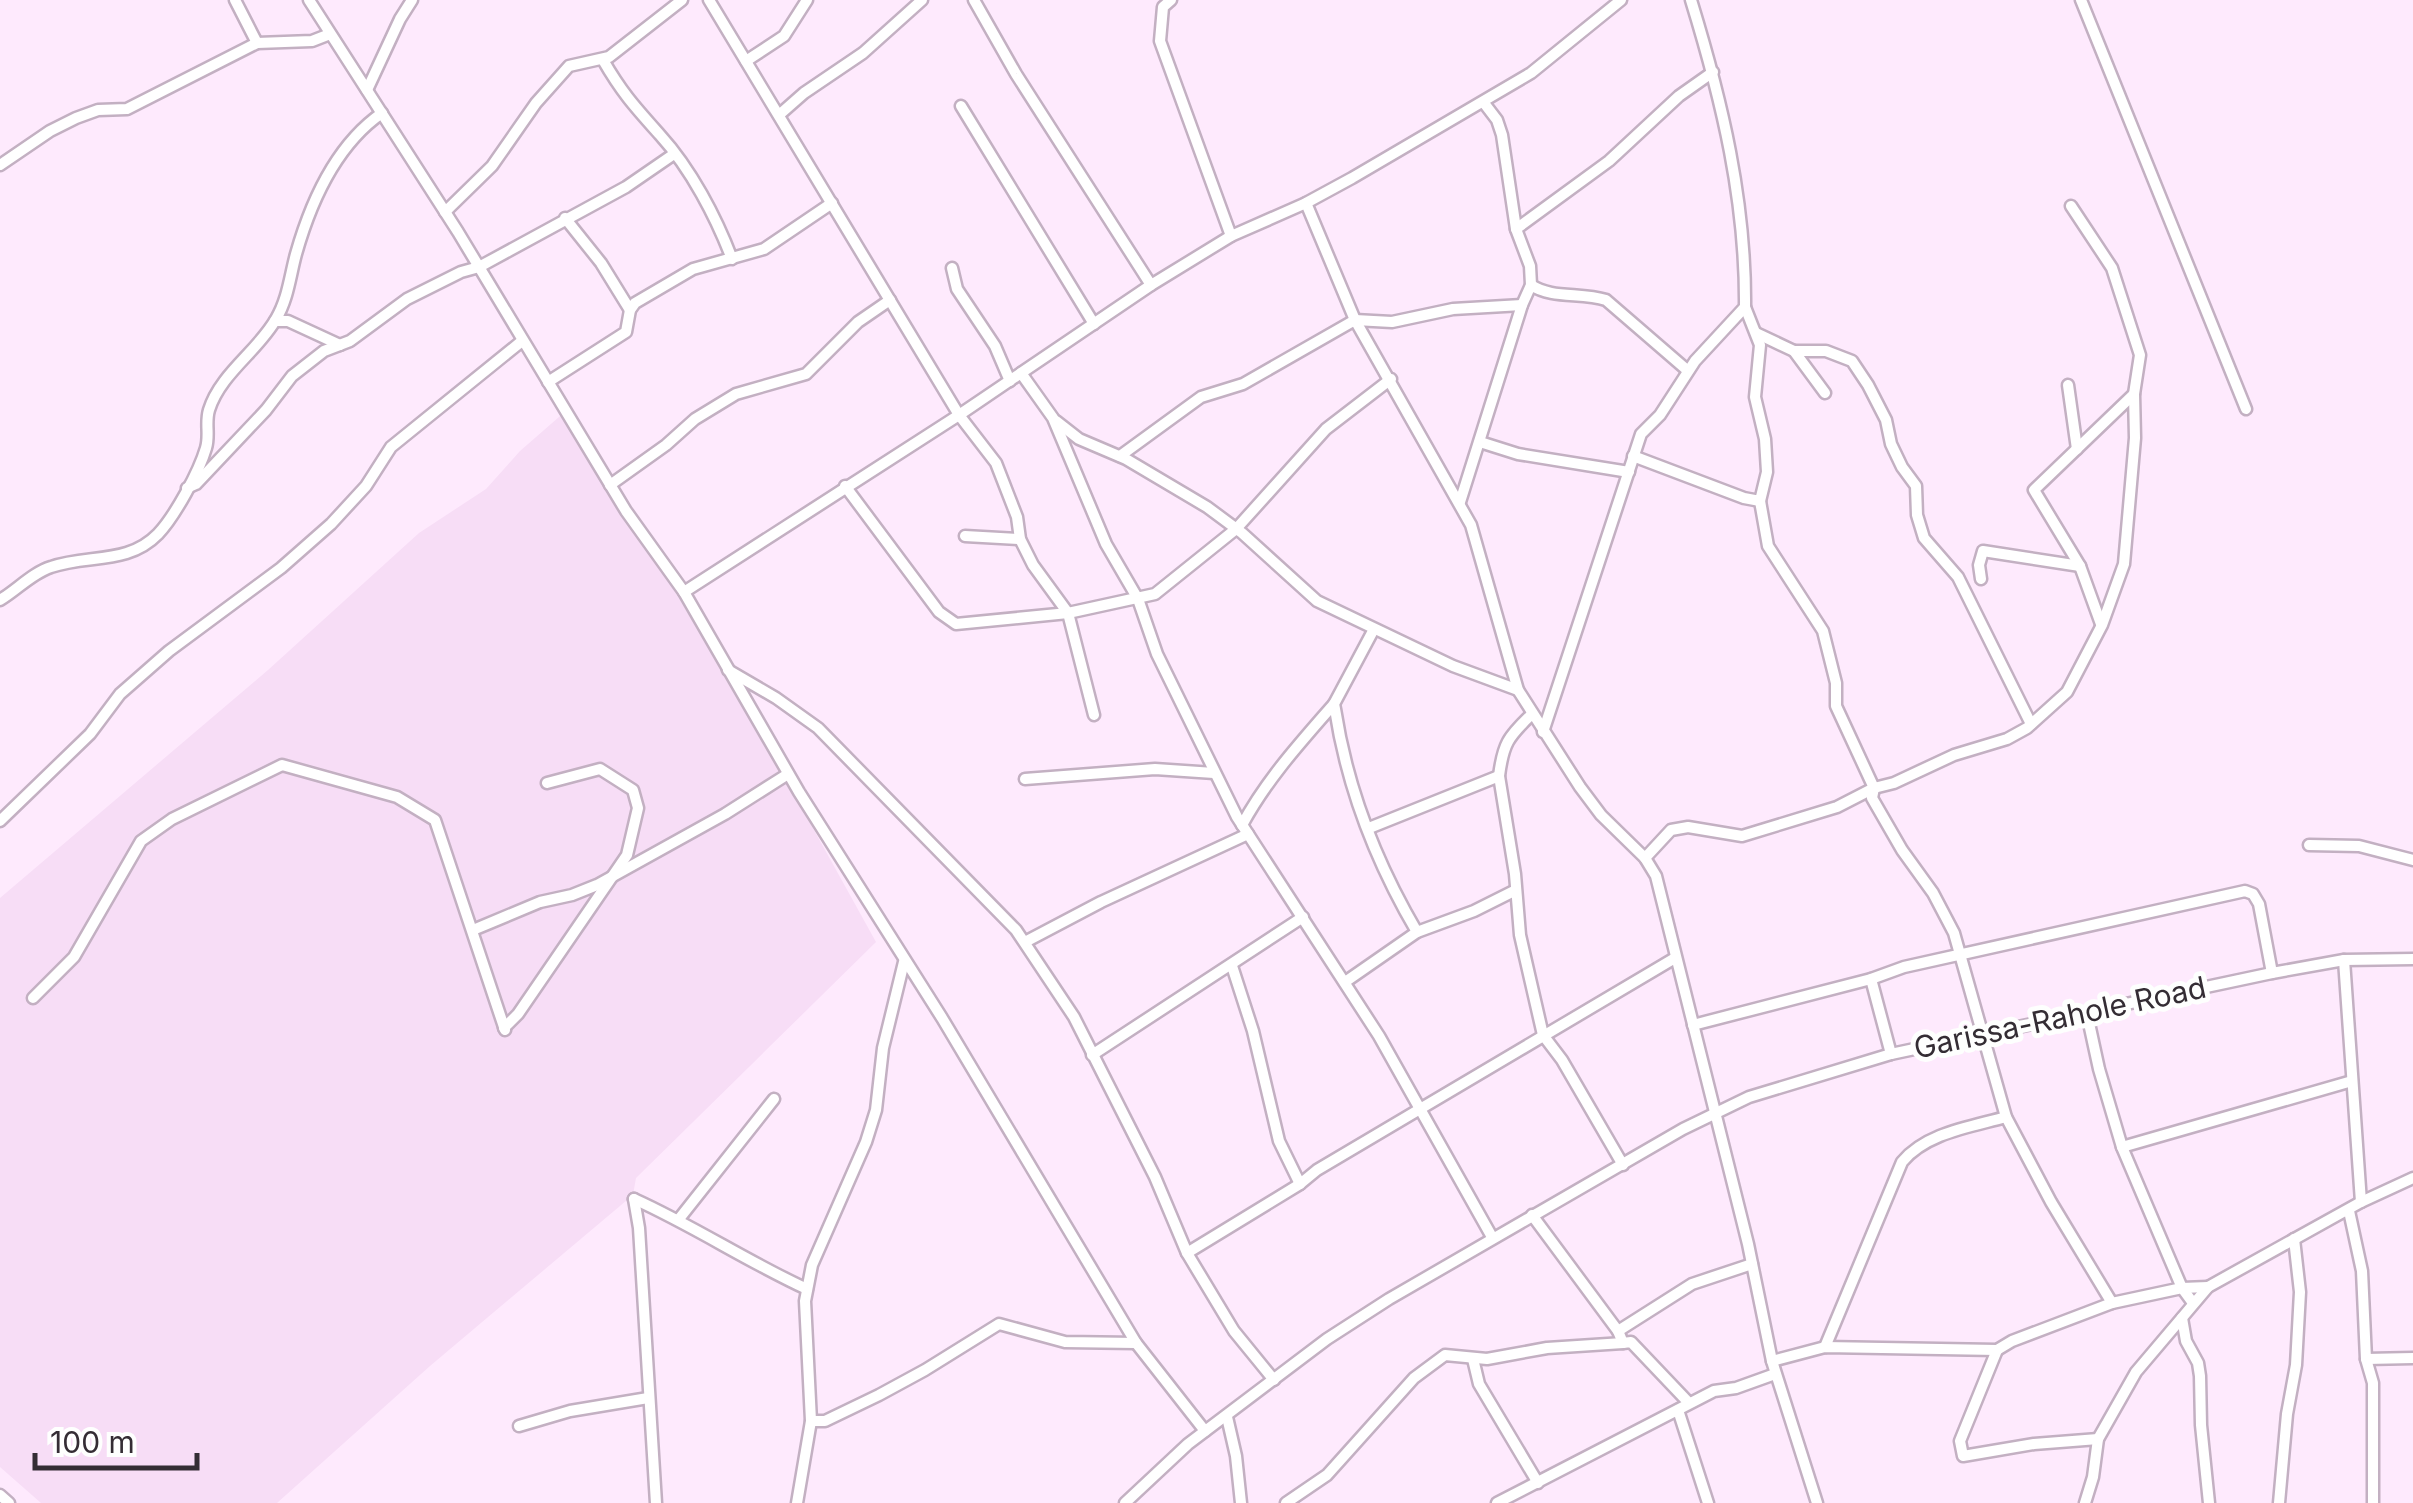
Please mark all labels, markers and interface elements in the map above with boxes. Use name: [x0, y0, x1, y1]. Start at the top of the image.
street label: Garissa-Rahole Road: [1910, 968, 2209, 1066]
scale bar: [35, 1408, 198, 1470]
text: 100 m: [50, 1424, 135, 1460]

